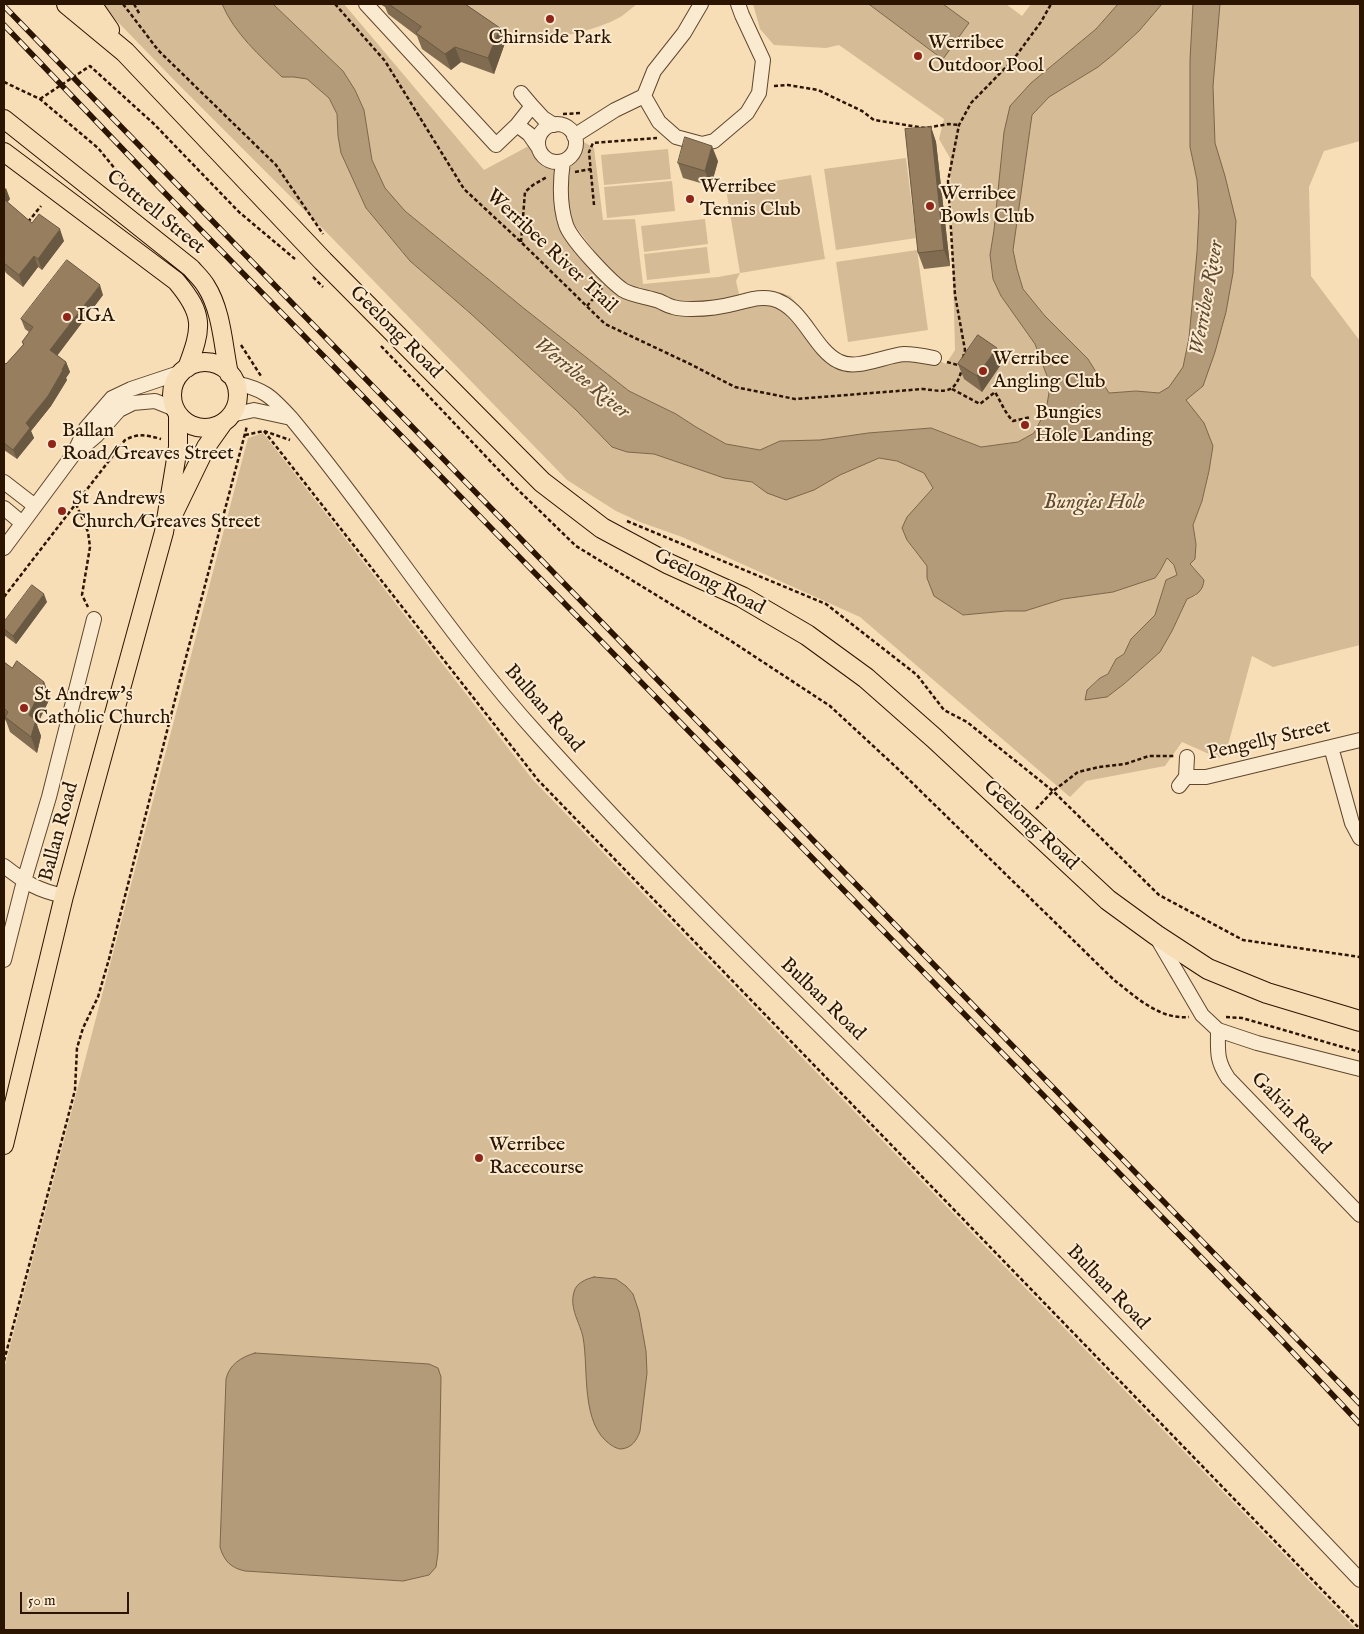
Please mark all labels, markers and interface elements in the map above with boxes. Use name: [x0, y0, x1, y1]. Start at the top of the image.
marker: Chirnside Park: [544, 13, 556, 25]
place label: Chirnside Park: [489, 27, 611, 51]
place label: Werribee Outdoor Pool: [928, 32, 1044, 79]
marker: Werribee Outdoor Pool: [912, 50, 924, 62]
street label: Cottrell Street: [101, 166, 209, 260]
place label: Werribee Tennis Club: [700, 176, 801, 223]
place label: Werribee Bowls Club: [940, 183, 1034, 230]
street label: Werribee River Trail: [480, 185, 622, 319]
marker: Werribee Tennis Club: [684, 193, 696, 205]
marker: Werribee Bowls Club: [924, 200, 936, 212]
water label: Werribee River: [1186, 239, 1230, 357]
street label: Geelong Road: [344, 282, 446, 384]
place label: IGA: [77, 305, 115, 329]
marker: IGA: [61, 311, 73, 323]
water label: Werribee River: [528, 333, 634, 425]
place label: Werribee Angling Club: [993, 348, 1105, 395]
marker: Werribee Angling Club: [977, 365, 989, 377]
place label: Bungies Hole Landing: [1035, 402, 1153, 449]
marker: Bungies Hole Landing: [1019, 419, 1031, 431]
place label: Ballan Road/Greaves Street: [62, 420, 234, 467]
marker: Ballan Road/Greaves Street: [46, 438, 58, 450]
place label: St Andrews Church/Greaves Street: [72, 488, 260, 535]
water label: Bungies Hole: [1043, 491, 1145, 517]
marker: St Andrews Church/Greaves Street: [56, 505, 68, 517]
street label: Geelong Road: [649, 545, 769, 621]
street label: Bulban Road: [498, 660, 588, 758]
place label: St Andrew's Catholic Church: [34, 684, 171, 731]
marker: St Andrew's Catholic Church: [18, 702, 30, 714]
street label: Pengelly Street: [1205, 715, 1333, 767]
street label: Geelong Road: [977, 776, 1083, 876]
street label: Ballan Road: [35, 780, 85, 884]
street label: Bulban Road: [775, 954, 869, 1046]
street label: Galvin Road: [1245, 1068, 1335, 1160]
place label: Werribee Racecourse: [489, 1134, 584, 1181]
marker: Werribee Racecourse: [473, 1152, 485, 1164]
street label: Bulban Road: [1061, 1241, 1153, 1335]
scale bar: [22, 1582, 131, 1614]
text: 50 m: [28, 1591, 56, 1610]

